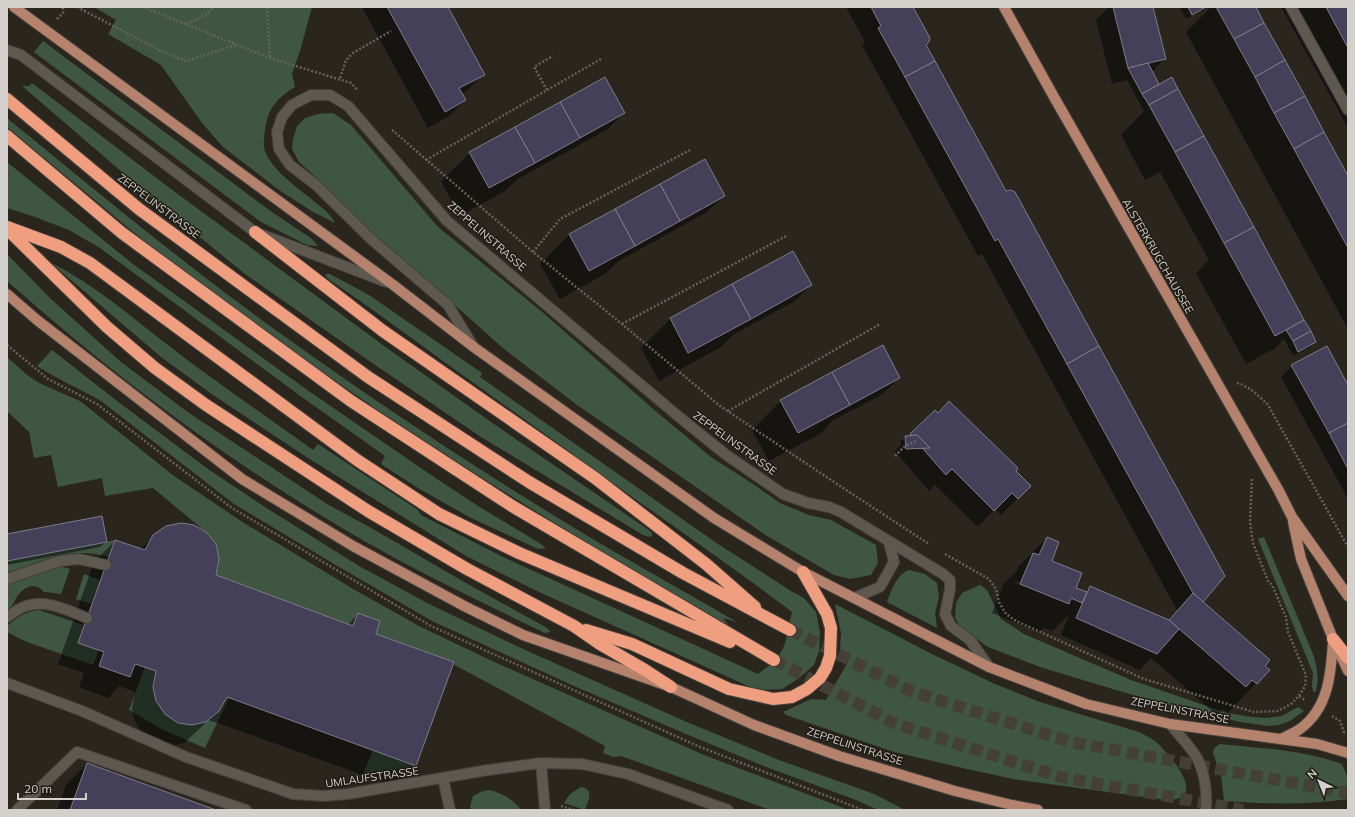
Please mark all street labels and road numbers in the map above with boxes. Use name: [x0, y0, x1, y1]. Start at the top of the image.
street label: ZEPPELINSTRASSE: [115, 170, 203, 242]
street label: ALSTERKRUGCHAUSSEE: [1119, 196, 1197, 316]
street label: ZEPPELINSTRASSE: [445, 198, 529, 274]
street label: ZEPPELINSTRASSE: [690, 408, 780, 478]
street label: ZEPPELINSTRASSE: [1130, 694, 1230, 726]
street label: ZEPPELINSTRASSE: [805, 724, 905, 768]
street label: UMLAUFSTRASSE: [324, 764, 420, 790]

